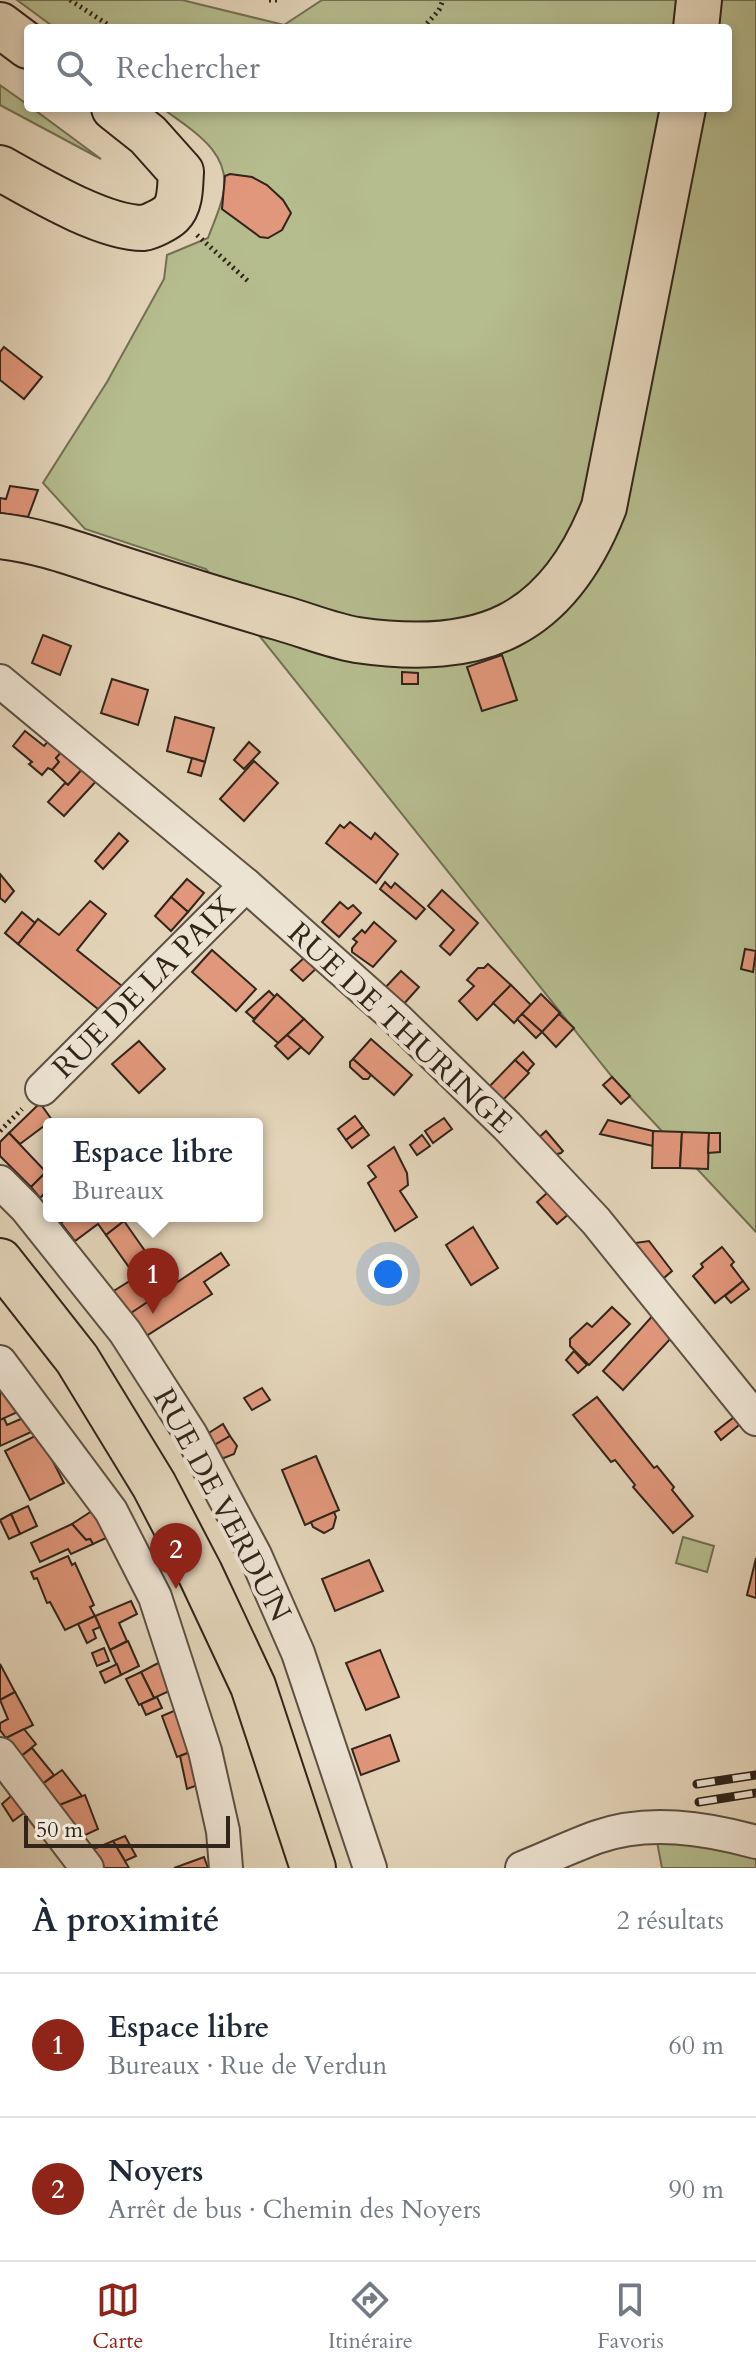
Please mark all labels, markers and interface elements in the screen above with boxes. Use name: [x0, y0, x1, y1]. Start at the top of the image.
search box: [24, 24, 732, 112]
icon: search: [52, 46, 96, 90]
text: Rechercher: [116, 48, 260, 89]
street label: RUE DE LA PAIX: [43, 886, 245, 1088]
street label: RUE DE THURINGE: [279, 913, 521, 1143]
popup: [43, 1118, 263, 1222]
text: Espace libre: [72, 1132, 234, 1173]
text: Bureaux: [72, 1173, 164, 1208]
pin: 1: [127, 1248, 179, 1314]
your location: [368, 1254, 408, 1294]
street label: RUE DE VERDUN: [143, 1381, 301, 1629]
pin: 2: [150, 1523, 202, 1589]
scale bar: [24, 1812, 230, 1848]
text: 50 m: [36, 1815, 83, 1845]
text: À proximité: [32, 1897, 219, 1943]
text: 2 résultats: [616, 1903, 724, 1938]
text: Espace libre: [108, 2007, 269, 2048]
text: 1: [51, 2028, 65, 2063]
text: 60 m: [668, 2028, 724, 2063]
text: Bureaux · Rue de Verdun: [108, 2048, 387, 2083]
text: Noyers: [108, 2151, 203, 2192]
text: 2: [51, 2172, 65, 2207]
text: 90 m: [668, 2172, 724, 2207]
text: Arrêt de bus · Chemin des Noyers: [108, 2192, 481, 2227]
tab: Carte: [92, 2278, 143, 2356]
tab: Itinéraire: [328, 2278, 413, 2356]
tab: Favoris: [597, 2278, 664, 2356]

